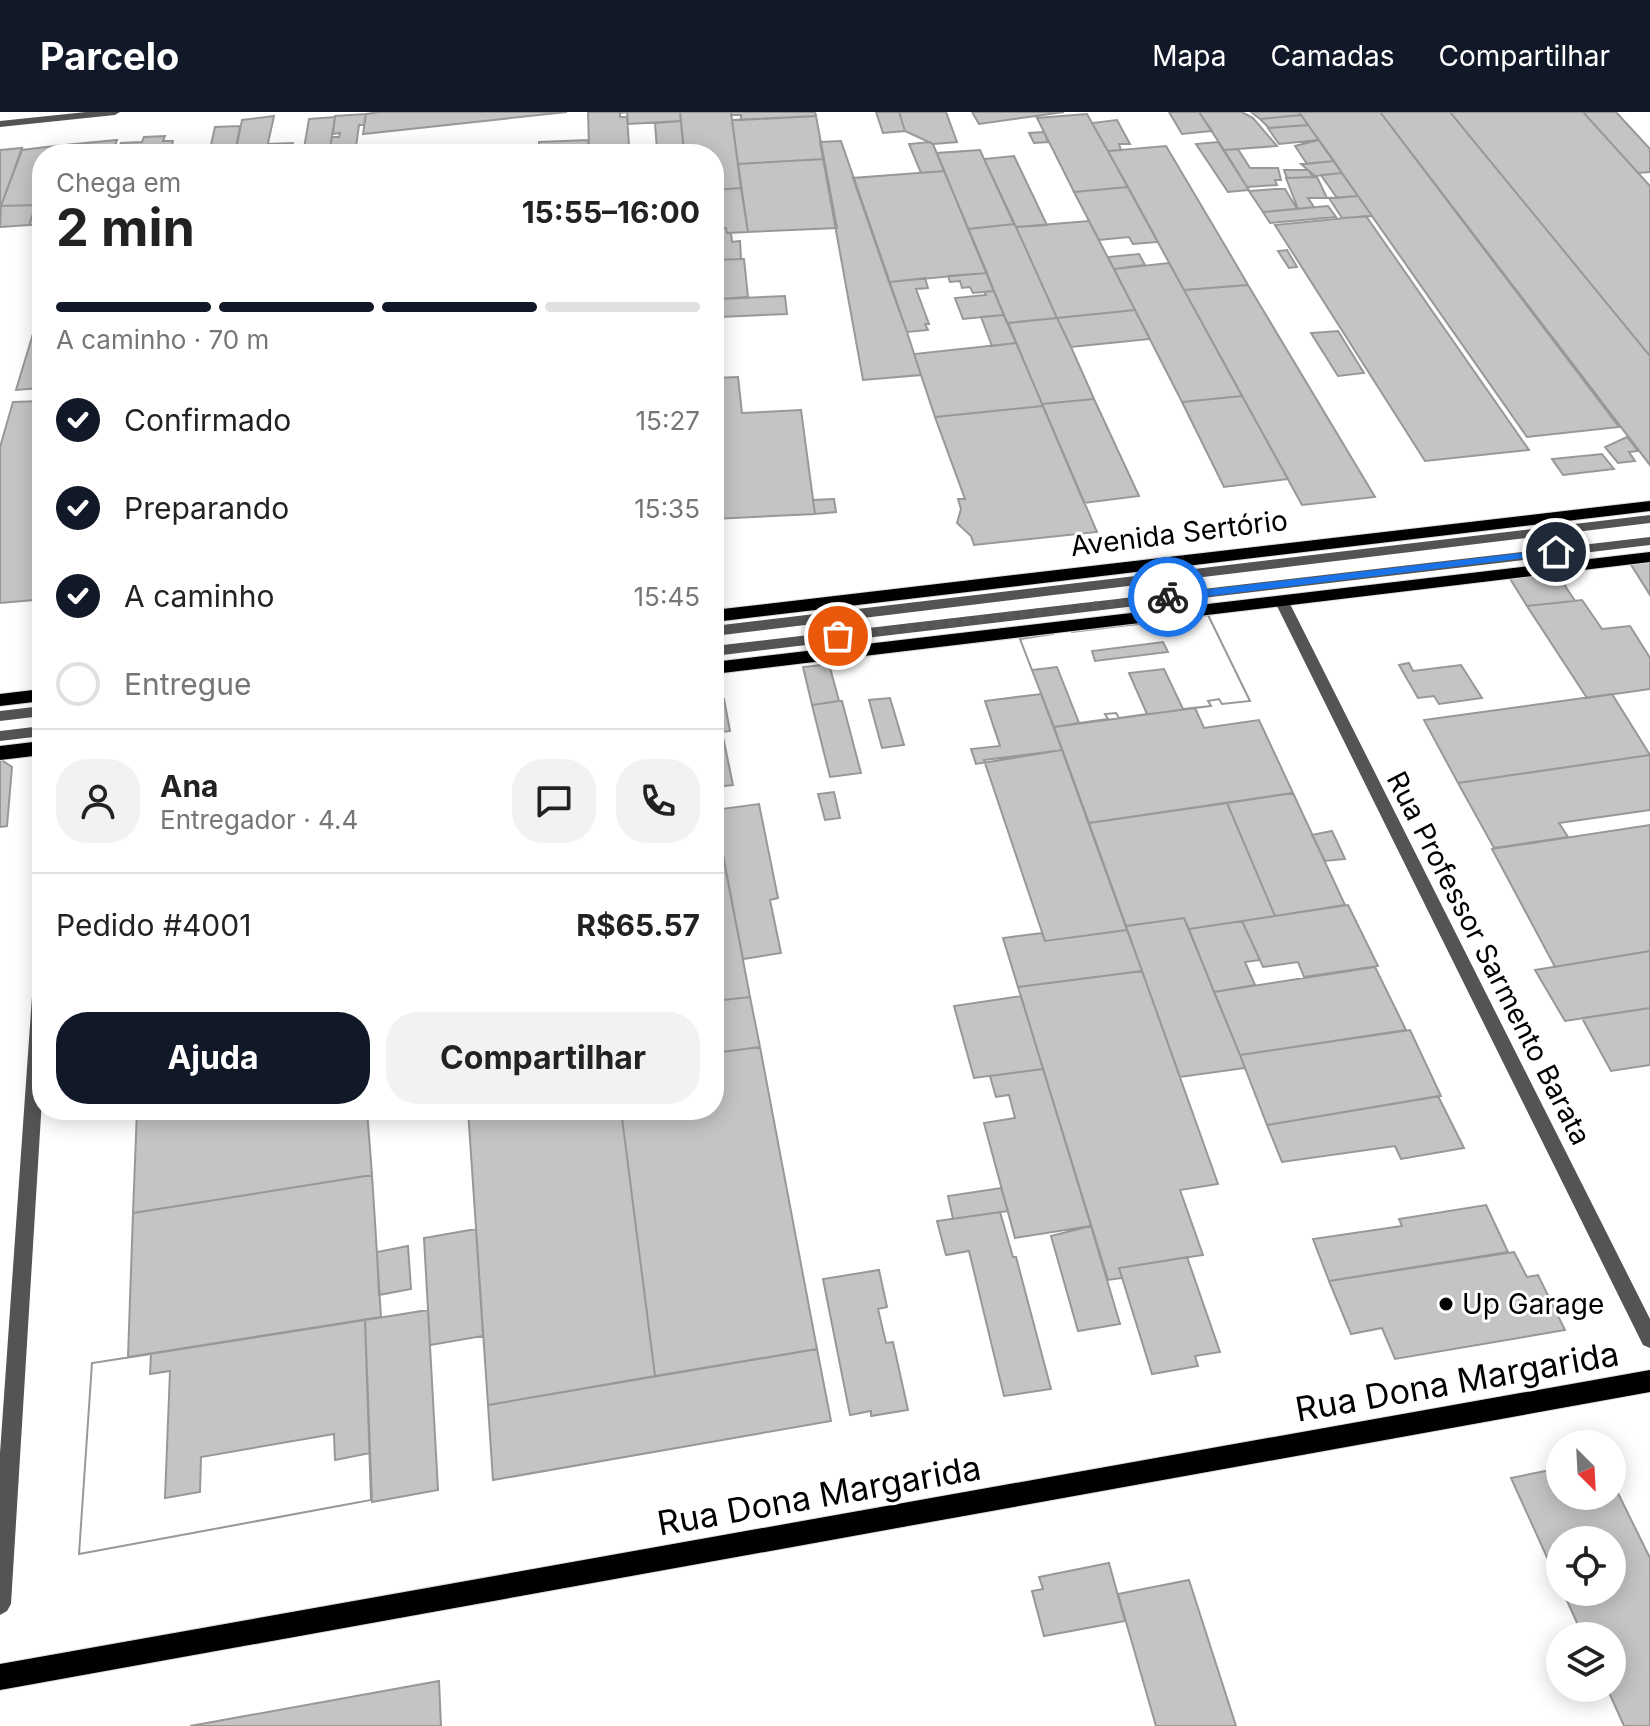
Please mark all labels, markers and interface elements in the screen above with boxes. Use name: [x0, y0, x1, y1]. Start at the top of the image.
text: Parcelo: [40, 33, 179, 79]
text: Mapa: [1152, 39, 1226, 73]
text: Camadas: [1270, 39, 1395, 73]
text: Compartilhar: [1439, 39, 1610, 73]
text: Chega em: [56, 167, 181, 198]
text: 15:55–16:00: [522, 194, 700, 230]
text: 2 min: [56, 196, 195, 259]
text: A caminho · 70 m: [56, 324, 269, 355]
icon: check: [56, 398, 100, 442]
text: Confirmado: [124, 402, 291, 438]
text: 15:27: [636, 405, 700, 436]
icon: check: [56, 486, 100, 530]
text: Preparando: [124, 490, 289, 526]
text: 15:35: [634, 493, 700, 524]
street label: Avenida Sertório: [1068, 503, 1290, 563]
pin: [1522, 518, 1590, 586]
icon: home: [1534, 530, 1578, 574]
courier: [1128, 557, 1208, 637]
icon: check: [56, 574, 100, 618]
icon: bike: [1146, 575, 1190, 619]
text: A caminho: [124, 578, 274, 614]
text: 15:45: [634, 581, 700, 612]
pin: [804, 602, 872, 670]
icon: bag: [816, 614, 860, 658]
text: Entregue: [124, 666, 252, 702]
button: person: [56, 759, 140, 843]
button: chat: [512, 759, 596, 843]
button: phone: [616, 759, 700, 843]
street label: Rua Professor Sarmento Barata: [1380, 766, 1598, 1150]
text: Ana: [160, 768, 219, 804]
text: Entregador · 4.4: [160, 804, 358, 835]
text: Pedido #4001: [56, 907, 251, 943]
text: R$65.57: [576, 907, 700, 943]
button: Ajuda: [56, 1012, 370, 1104]
button: Compartilhar: [386, 1012, 700, 1104]
place label: Up Garage: [1462, 1287, 1604, 1321]
marker: Up Garage: [1437, 1295, 1455, 1313]
street label: Rua Dona Margarida: [1292, 1332, 1622, 1430]
north arrow: [1546, 1430, 1626, 1510]
map controls: [1546, 1430, 1626, 1702]
street label: Rua Dona Margarida: [654, 1446, 984, 1544]
button: locate: [1546, 1526, 1626, 1606]
button: layers: [1546, 1622, 1626, 1702]

